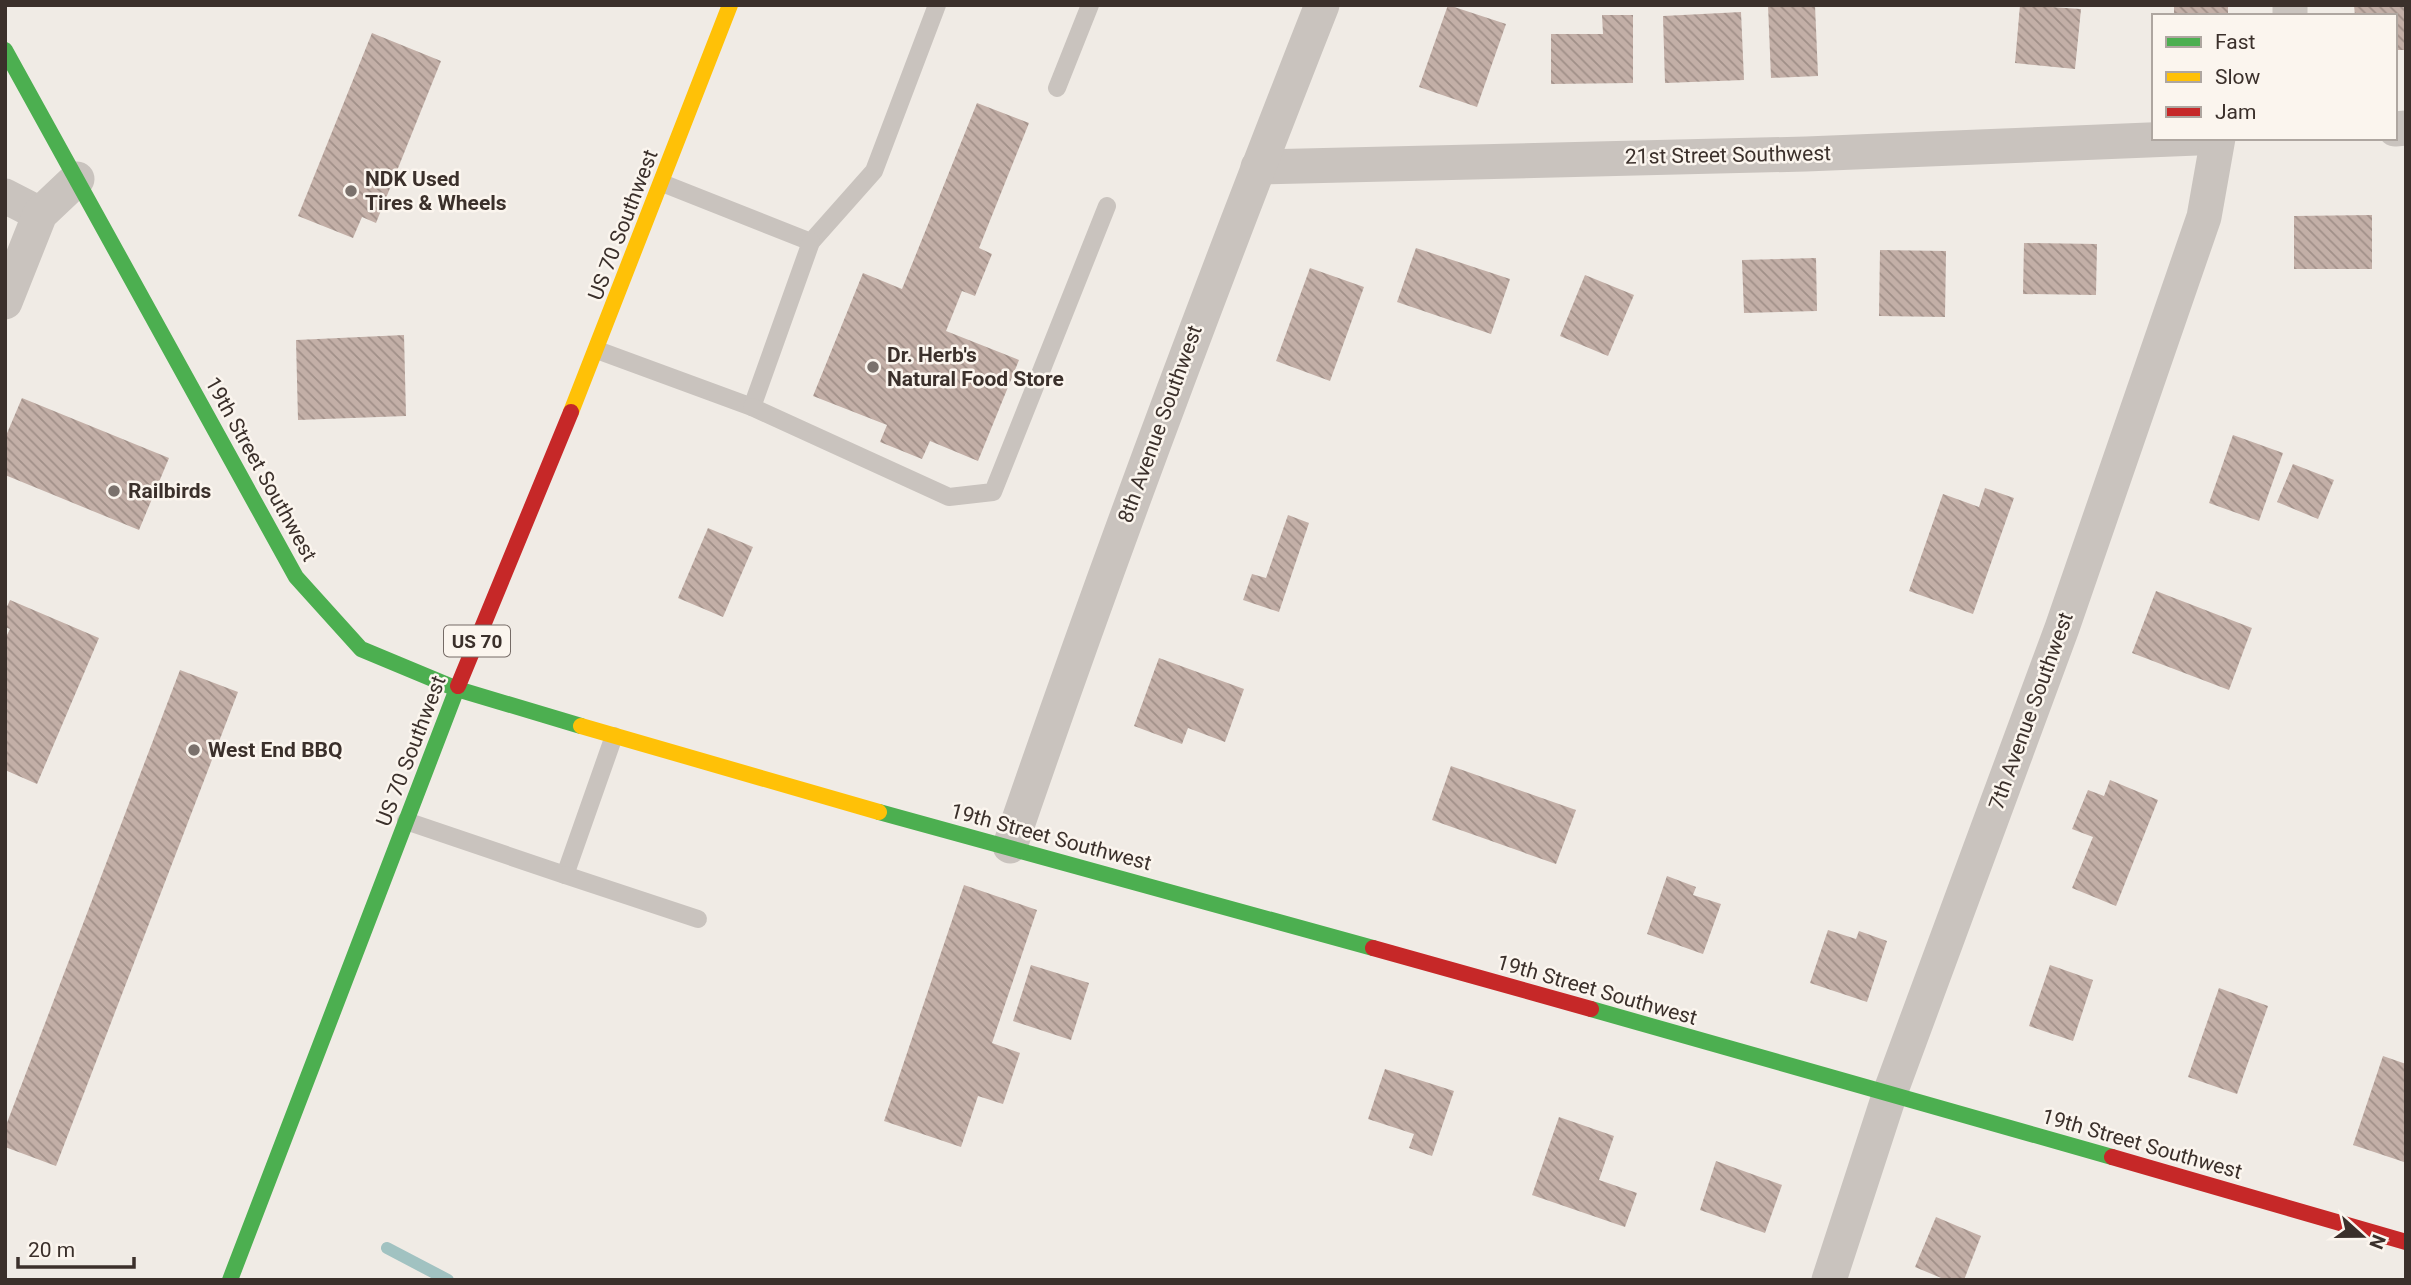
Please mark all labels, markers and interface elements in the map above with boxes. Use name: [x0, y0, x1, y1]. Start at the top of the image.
legend: [2152, 14, 2397, 140]
text: Fast: [2215, 30, 2256, 54]
text: Slow: [2215, 65, 2261, 89]
text: Jam: [2215, 100, 2256, 124]
street label: 21st Street Southwest: [1625, 141, 1831, 169]
street label: US 70 Southwest: [583, 146, 663, 304]
place label: NDK Used Tires & Wheels: [365, 167, 507, 215]
marker: NDK Used Tires & Wheels: [343, 183, 359, 199]
street label: 8th Avenue Southwest: [1113, 322, 1207, 526]
place label: Dr. Herb's Natural Food Store: [887, 343, 1064, 391]
marker: Dr. Herb's Natural Food Store: [865, 359, 881, 375]
street label: 19th Street Southwest: [200, 373, 322, 565]
place label: Railbirds: [128, 479, 211, 503]
marker: Railbirds: [106, 483, 122, 499]
street label: 7th Avenue Southwest: [1984, 609, 2078, 813]
road number: US 70: [444, 626, 510, 656]
street label: US 70 Southwest: [371, 672, 451, 830]
place label: West End BBQ: [208, 738, 342, 762]
marker: West End BBQ: [186, 742, 202, 758]
street label: 19th Street Southwest: [948, 799, 1154, 875]
street label: 19th Street Southwest: [1494, 950, 1700, 1030]
street label: 19th Street Southwest: [2039, 1104, 2245, 1184]
north arrow: [2327, 1201, 2397, 1271]
scale bar: [18, 1226, 133, 1270]
text: N: [2364, 1232, 2391, 1252]
text: 20 m: [28, 1238, 75, 1262]

